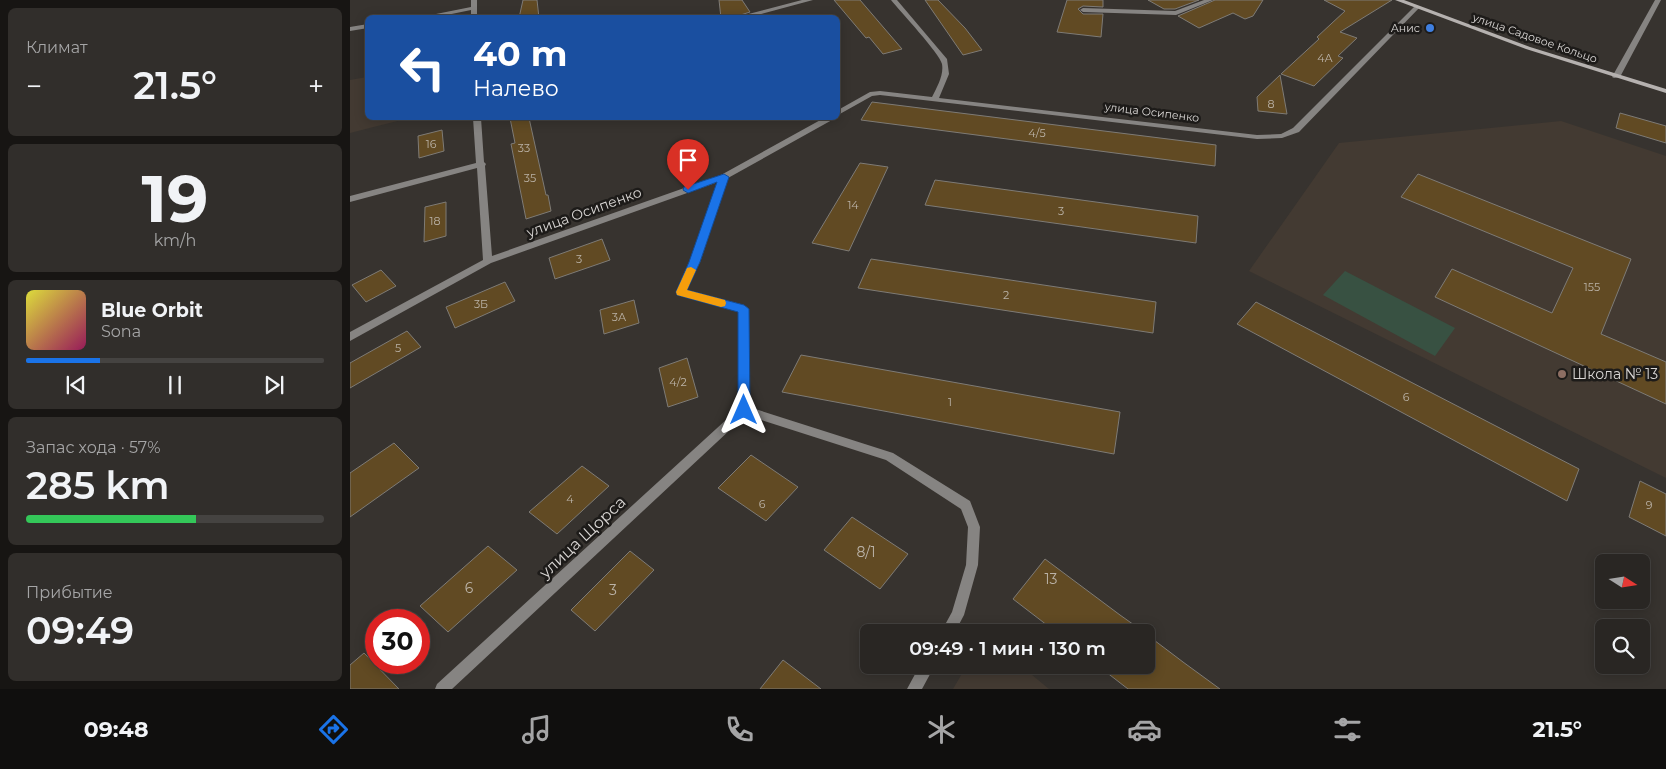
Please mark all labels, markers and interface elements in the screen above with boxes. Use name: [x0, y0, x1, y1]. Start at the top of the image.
street label: улица Садовое Кольцо: [1470, 10, 1599, 66]
place label: Анис: [1391, 21, 1420, 35]
marker: Анис: [1424, 22, 1436, 34]
text: 40 m: [473, 32, 568, 75]
icon: left: [390, 35, 455, 100]
text: Климат: [26, 38, 88, 57]
house number: 4А: [1317, 51, 1334, 65]
text: 21.5°: [133, 62, 217, 109]
text: −: [26, 69, 42, 103]
text: +: [308, 69, 324, 103]
text: Налево: [473, 75, 559, 102]
house number: 8: [1267, 97, 1275, 111]
street label: улица Осипенко: [1103, 99, 1200, 125]
house number: 4/5: [1028, 126, 1046, 140]
house number: 16: [426, 137, 437, 151]
pin: [667, 139, 709, 190]
house number: 33: [518, 141, 530, 155]
icon: arrive: [674, 146, 702, 174]
text: 19: [142, 159, 208, 238]
house number: 35: [524, 171, 536, 185]
street label: улица Осипенко: [523, 183, 644, 242]
house number: 14: [847, 198, 859, 212]
house number: 3: [1058, 204, 1064, 218]
house number: 18: [430, 214, 441, 228]
text: km/h: [154, 231, 196, 250]
house number: 3: [576, 252, 582, 266]
house number: 155: [1584, 280, 1600, 294]
house number: 2: [1003, 288, 1009, 302]
house number: 3Б: [474, 297, 488, 311]
text: Blue Orbit: [101, 299, 203, 322]
house number: 3А: [612, 310, 627, 324]
text: Sona: [101, 322, 141, 341]
house number: 5: [395, 341, 401, 355]
place label: Школа № 13: [1572, 365, 1658, 383]
marker: Школа № 13: [1556, 368, 1568, 380]
icon: previous: [62, 371, 90, 399]
icon: pause: [161, 371, 189, 399]
icon: next: [260, 371, 288, 399]
house number: 4/2: [669, 375, 687, 389]
position arrow: [717, 383, 769, 435]
house number: 6: [1403, 390, 1410, 404]
house number: 1: [948, 395, 952, 409]
text: Запас хода · 57%: [26, 438, 161, 457]
text: 285 km: [26, 462, 170, 509]
street label: улица Щорса: [534, 492, 630, 583]
house number: 4: [566, 492, 574, 506]
house number: 6: [759, 497, 766, 511]
house number: 9: [1646, 498, 1653, 512]
house number: 8/1: [856, 543, 876, 561]
north arrow: [1595, 554, 1650, 609]
map controls: [1595, 554, 1650, 674]
house number: 13: [1045, 570, 1058, 588]
house number: 6: [465, 579, 474, 597]
house number: 3: [609, 581, 617, 599]
text: Прибытие: [26, 583, 113, 602]
text: 09:49: [26, 607, 134, 654]
speed limit sign: 30: [365, 609, 430, 674]
button: search: [1595, 619, 1650, 674]
text: 09:49 · 1 мин · 130 m: [909, 637, 1106, 660]
icon: directions: [316, 712, 351, 747]
icon: music: [519, 712, 554, 747]
icon: phone: [722, 712, 757, 747]
icon: climate: [924, 712, 959, 747]
icon: car: [1127, 712, 1162, 747]
icon: filters: [1330, 712, 1365, 747]
text: 09:48: [84, 716, 148, 743]
text: 21.5°: [1533, 716, 1582, 743]

